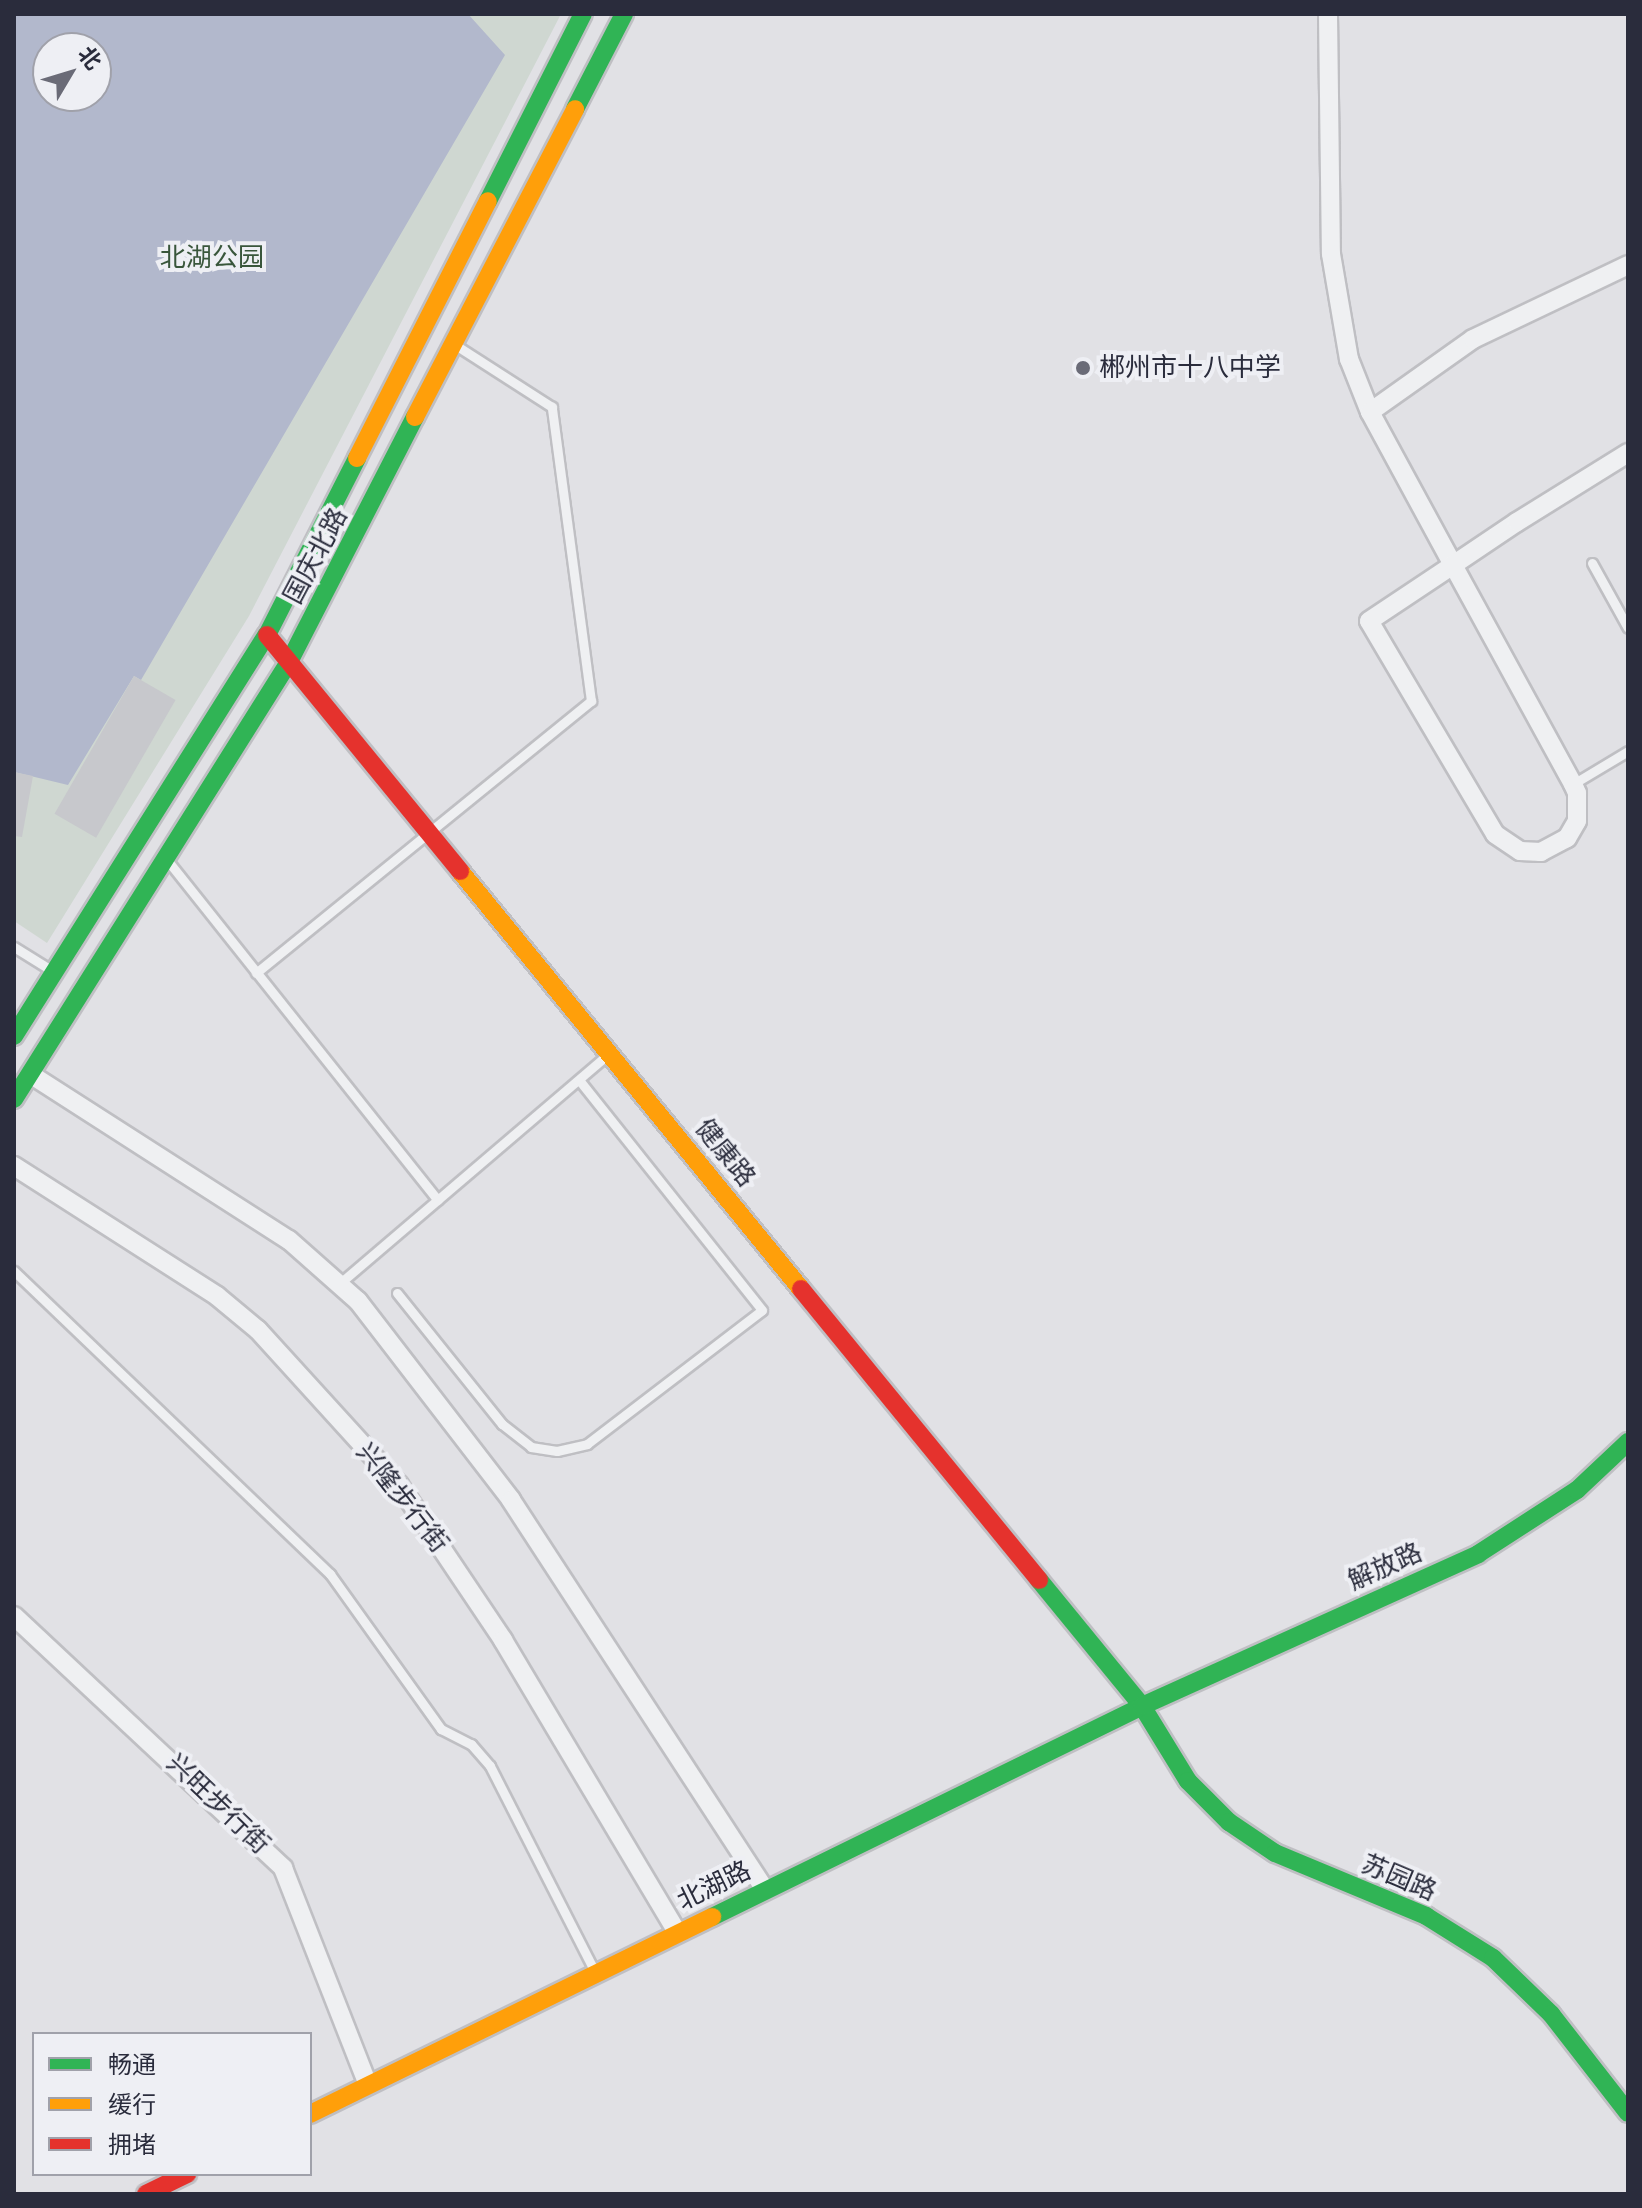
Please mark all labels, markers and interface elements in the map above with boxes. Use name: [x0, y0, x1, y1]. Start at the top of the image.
north arrow: [32, 32, 112, 112]
text: 北: [70, 40, 109, 77]
park label: 北湖公园: [160, 242, 264, 274]
place label: 郴州市十八中学: [1099, 352, 1281, 384]
marker: 郴州市十八中学: [1074, 359, 1092, 377]
street label: 国庆北路: [278, 503, 354, 609]
street label: 健康路: [688, 1113, 762, 1193]
street label: 兴隆步行街: [350, 1437, 454, 1559]
street label: 解放路: [1343, 1537, 1427, 1597]
street label: 兴旺步行街: [160, 1748, 276, 1860]
street label: 苏园路: [1357, 1848, 1441, 1908]
street label: 北湖路: [672, 1855, 756, 1917]
legend: [32, 2032, 312, 2176]
text: 畅通: [108, 2048, 156, 2083]
text: 缓行: [108, 2088, 156, 2123]
text: 拥堵: [108, 2128, 156, 2163]

